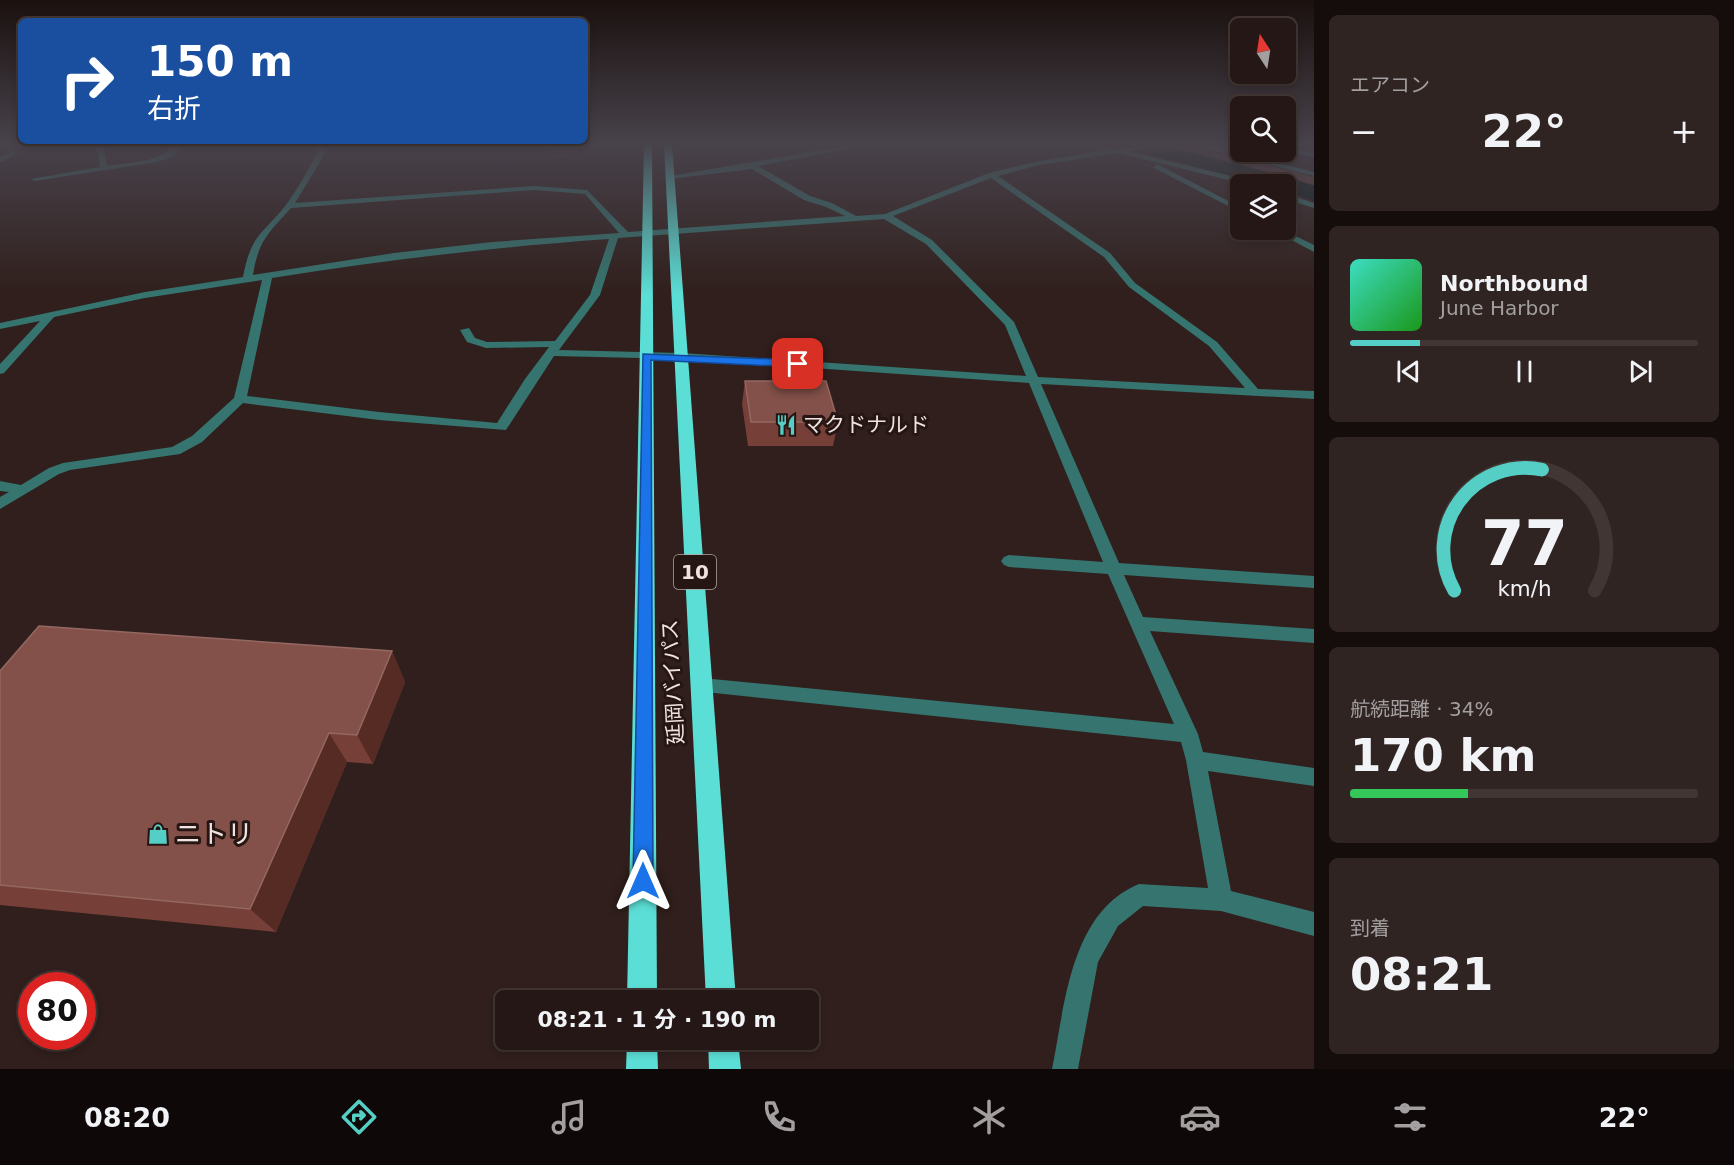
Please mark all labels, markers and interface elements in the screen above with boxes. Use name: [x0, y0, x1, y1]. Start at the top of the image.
north arrow: [1230, 18, 1296, 84]
map controls: [1230, 18, 1296, 240]
text: 150 m: [147, 37, 293, 86]
icon: right: [48, 42, 126, 120]
text: エアコン: [1350, 73, 1430, 97]
text: 右折: [147, 93, 201, 124]
button: search: [1230, 96, 1296, 162]
text: 22°: [1481, 105, 1567, 158]
text: −: [1350, 112, 1378, 151]
text: +: [1670, 112, 1698, 151]
button: layers: [1230, 174, 1296, 240]
text: Northbound: [1440, 271, 1589, 296]
text: June Harbor: [1440, 296, 1559, 320]
pin: [772, 338, 823, 389]
icon: arrive: [781, 347, 814, 380]
icon: previous: [1392, 355, 1425, 388]
icon: pause: [1508, 355, 1541, 388]
icon: next: [1624, 355, 1657, 388]
restaurant icon: マクドナルド: [774, 413, 798, 437]
place label: マクドナルド: [803, 413, 929, 437]
text: 77: [1481, 508, 1567, 581]
road number: 10: [674, 555, 716, 589]
text: km/h: [1497, 577, 1551, 602]
street label: 延岡バイパス: [658, 619, 688, 745]
text: 航続距離 · 34%: [1350, 697, 1494, 721]
text: 170 km: [1350, 729, 1536, 782]
place label: ニトリ: [175, 819, 253, 849]
shop icon: ニトリ: [146, 822, 170, 846]
position arrow: [611, 849, 675, 913]
text: 到着: [1350, 916, 1390, 940]
text: 08:21: [1350, 948, 1493, 1001]
speed limit sign: 80: [18, 972, 96, 1050]
text: 08:21 · 1 分 · 190 m: [538, 1007, 776, 1032]
icon: directions: [338, 1096, 380, 1138]
icon: music: [548, 1096, 590, 1138]
icon: phone: [758, 1096, 800, 1138]
icon: climate: [968, 1096, 1010, 1138]
icon: car: [1179, 1096, 1221, 1138]
icon: filters: [1389, 1096, 1431, 1138]
text: 08:20: [84, 1102, 170, 1133]
text: 22°: [1599, 1102, 1650, 1133]

